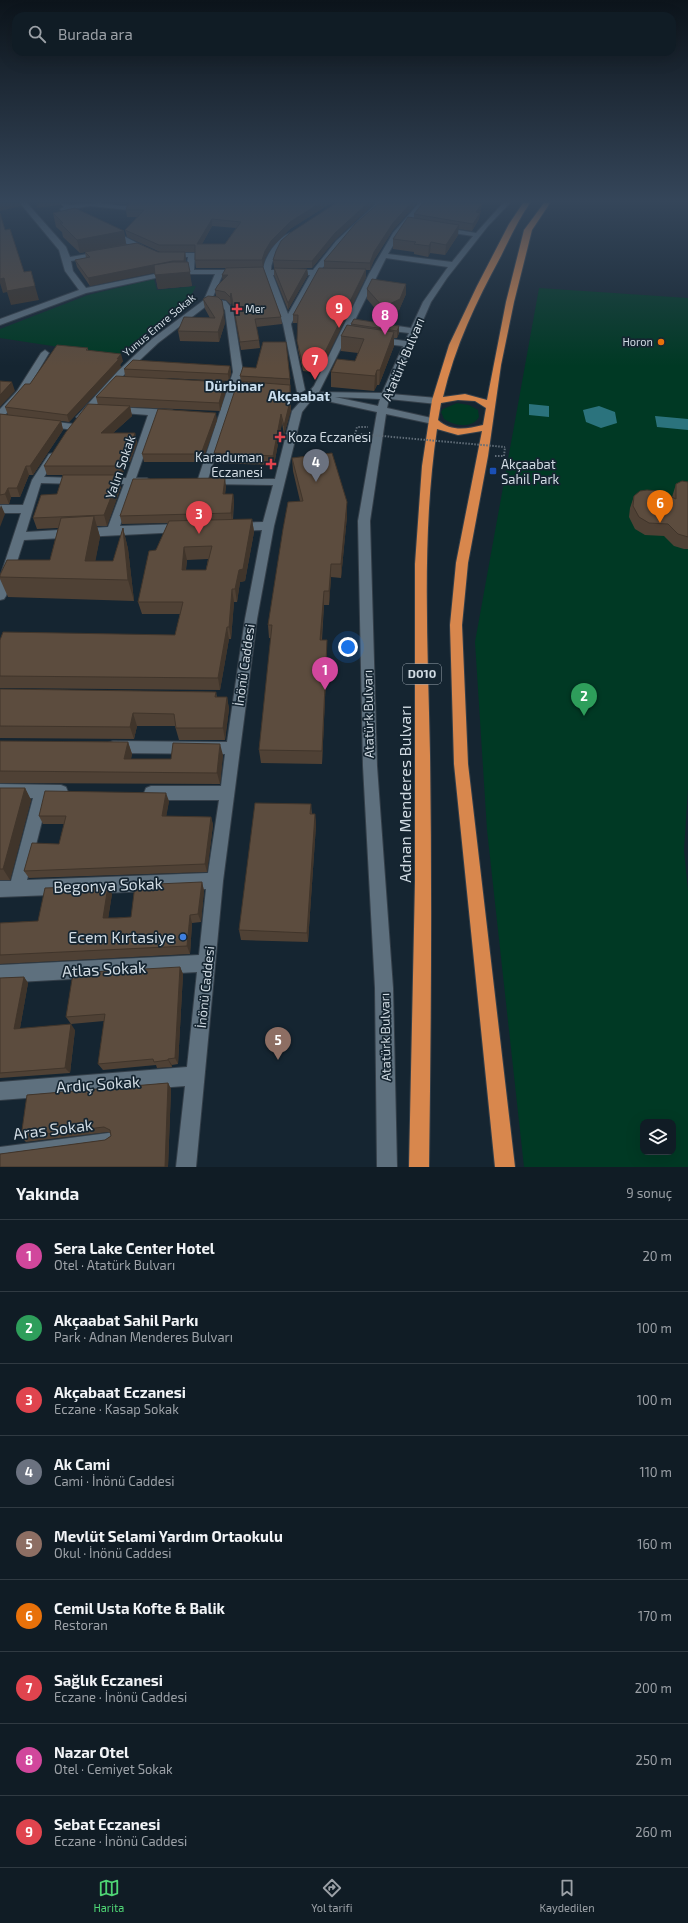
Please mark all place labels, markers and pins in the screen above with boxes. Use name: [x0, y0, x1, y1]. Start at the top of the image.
pin: 9: [326, 295, 352, 328]
place label: Mer: [245, 302, 266, 315]
pin: 8: [372, 302, 398, 335]
marker: Mer: [232, 304, 242, 314]
place label: Horon: [622, 335, 653, 348]
marker: Horon: [656, 337, 666, 347]
pin: 7: [302, 347, 328, 380]
place label: Koza Eczanesi: [288, 429, 371, 445]
marker: Koza Eczanesi: [275, 432, 285, 442]
place label: Karaduman Eczanesi: [195, 449, 263, 480]
pin: 4: [303, 449, 329, 482]
place label: Akçaabat Sahil Park: [501, 456, 560, 487]
marker: Karaduman Eczanesi: [266, 459, 276, 469]
marker: Akçaabat Sahil Park: [488, 466, 498, 476]
pin: 6: [647, 490, 673, 523]
pin: 3: [186, 501, 212, 534]
pin: 1: [312, 657, 338, 690]
pin: 2: [571, 683, 597, 716]
place label: Ecem Kırtasiye: [68, 927, 175, 946]
marker: Ecem Kırtasiye: [178, 932, 188, 942]
pin: 5: [265, 1027, 291, 1060]

